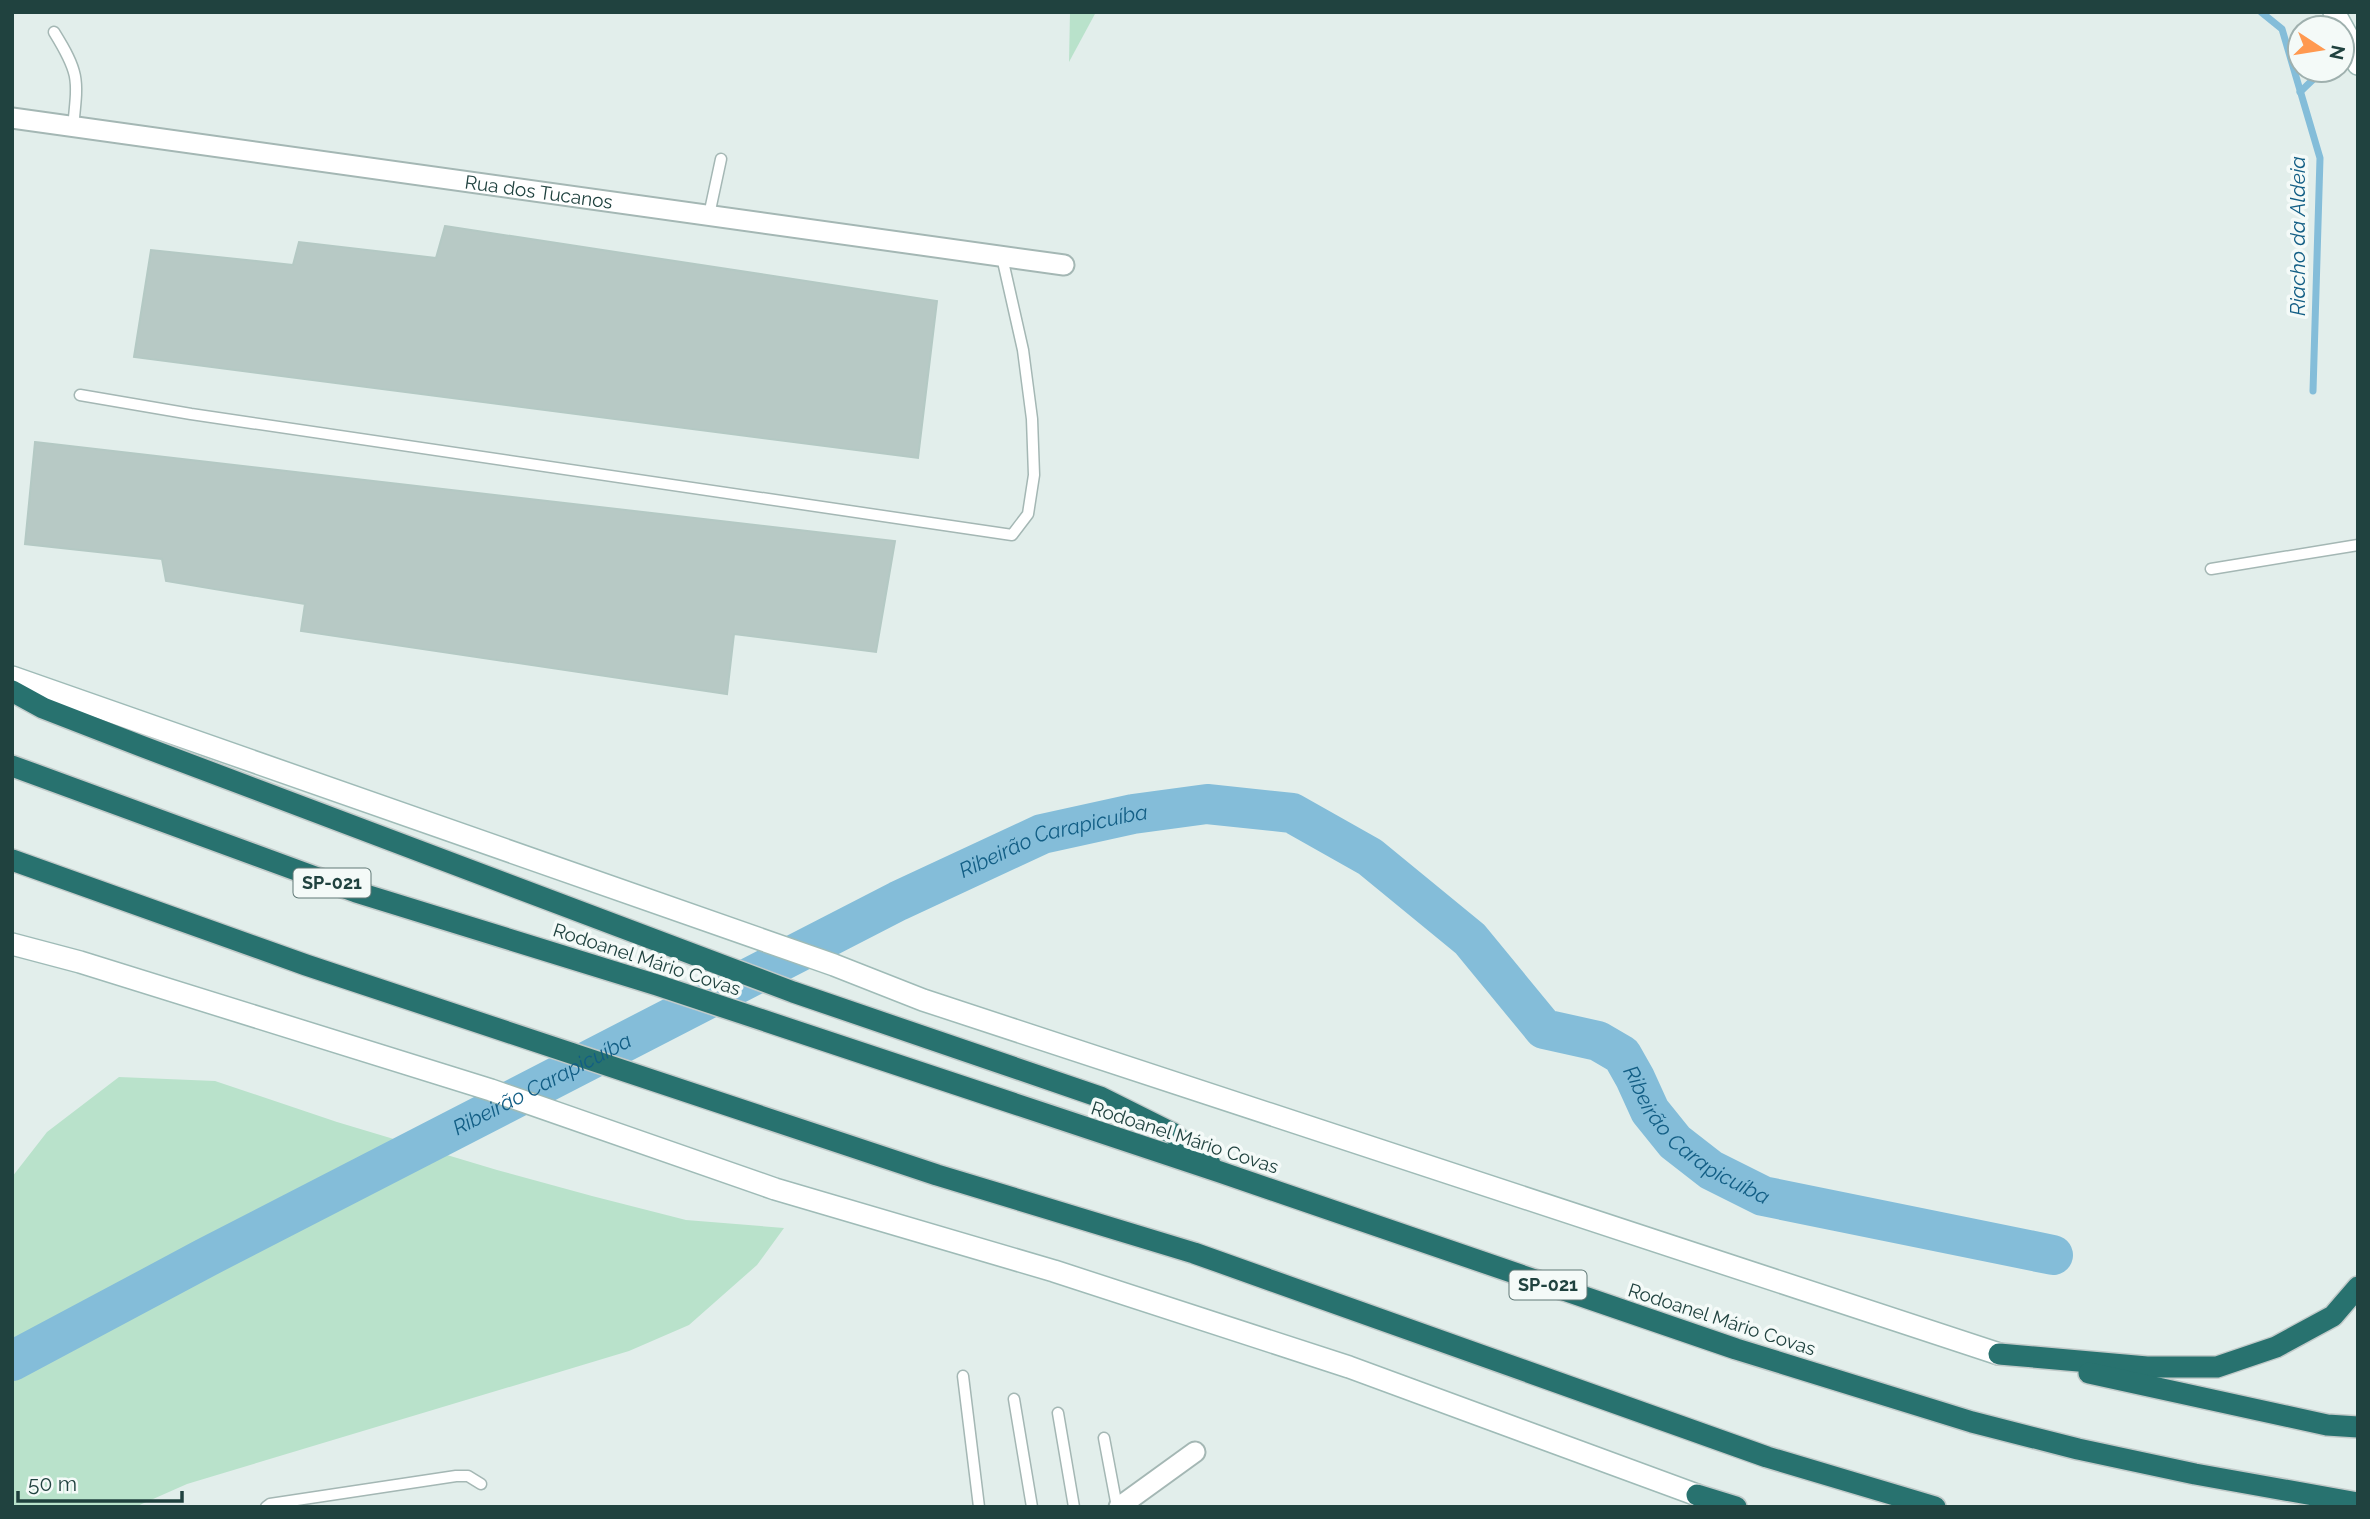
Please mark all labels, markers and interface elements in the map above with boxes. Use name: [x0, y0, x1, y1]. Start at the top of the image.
north arrow: [2286, 14, 2356, 84]
text: N: [2325, 43, 2350, 62]
water label: Riacho da Aldeia: [2285, 156, 2310, 316]
street label: Rua dos Tucanos: [464, 170, 614, 213]
water label: Ribeirão Carapicuíba: [955, 799, 1149, 883]
road number: SP-021: [294, 868, 370, 898]
street label: Rodoanel Mário Covas: [550, 918, 744, 1000]
water label: Ribeirão Carapicuíba: [448, 1027, 636, 1140]
water label: Ribeirão Carapicuíba: [1619, 1061, 1774, 1209]
street label: Rodoanel Mário Covas: [1088, 1096, 1282, 1178]
road number: SP-021: [1510, 1270, 1586, 1300]
street label: Rodoanel Mário Covas: [1625, 1278, 1819, 1360]
scale bar: [18, 1460, 182, 1504]
text: 50 m: [28, 1471, 77, 1496]

